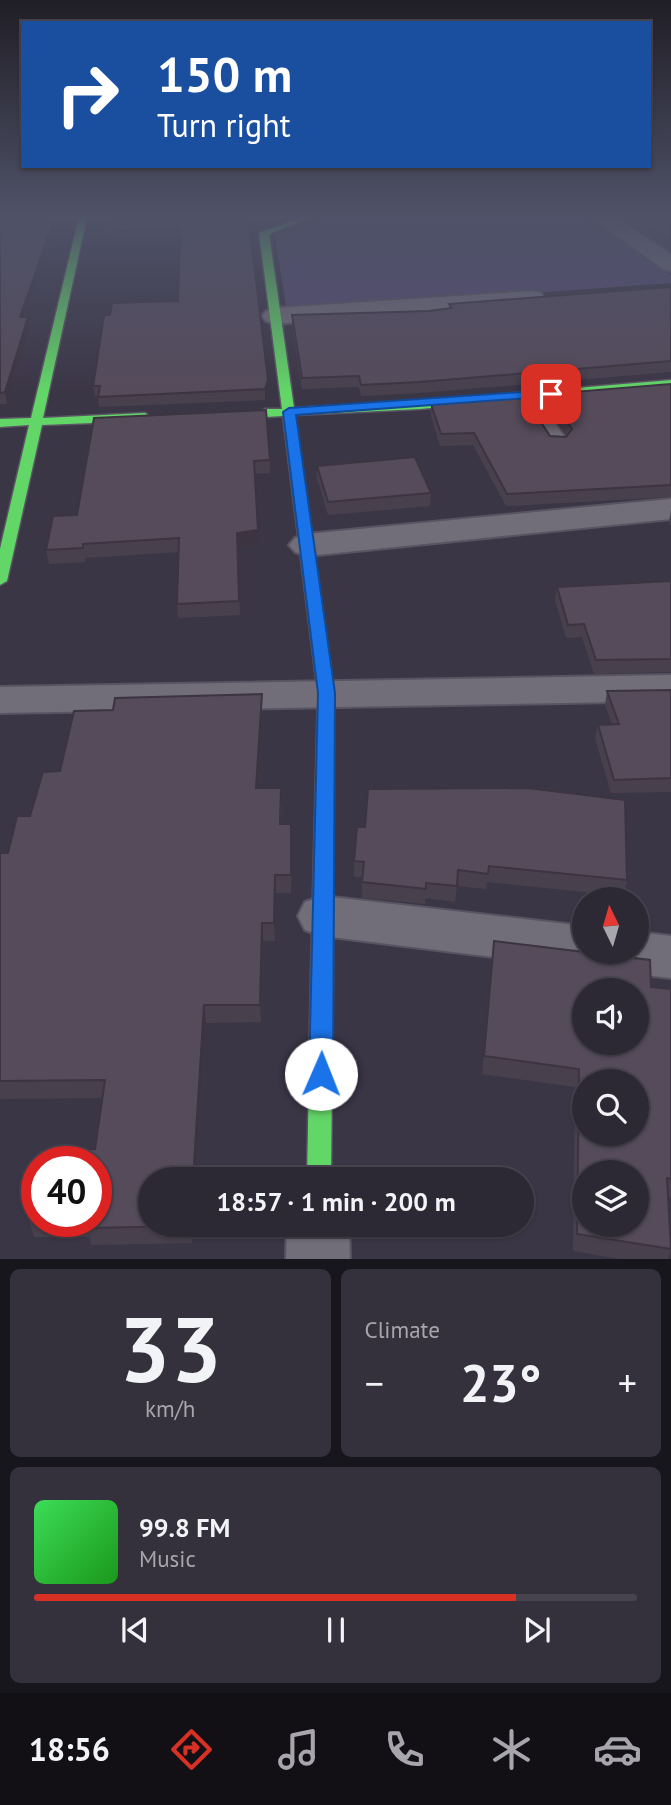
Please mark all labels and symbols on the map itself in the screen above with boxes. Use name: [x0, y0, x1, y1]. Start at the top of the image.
pin: [521, 364, 581, 424]
north arrow: [572, 887, 649, 964]
position arrow: [284, 1037, 358, 1111]
speed limit sign: 40: [21, 1146, 112, 1237]

